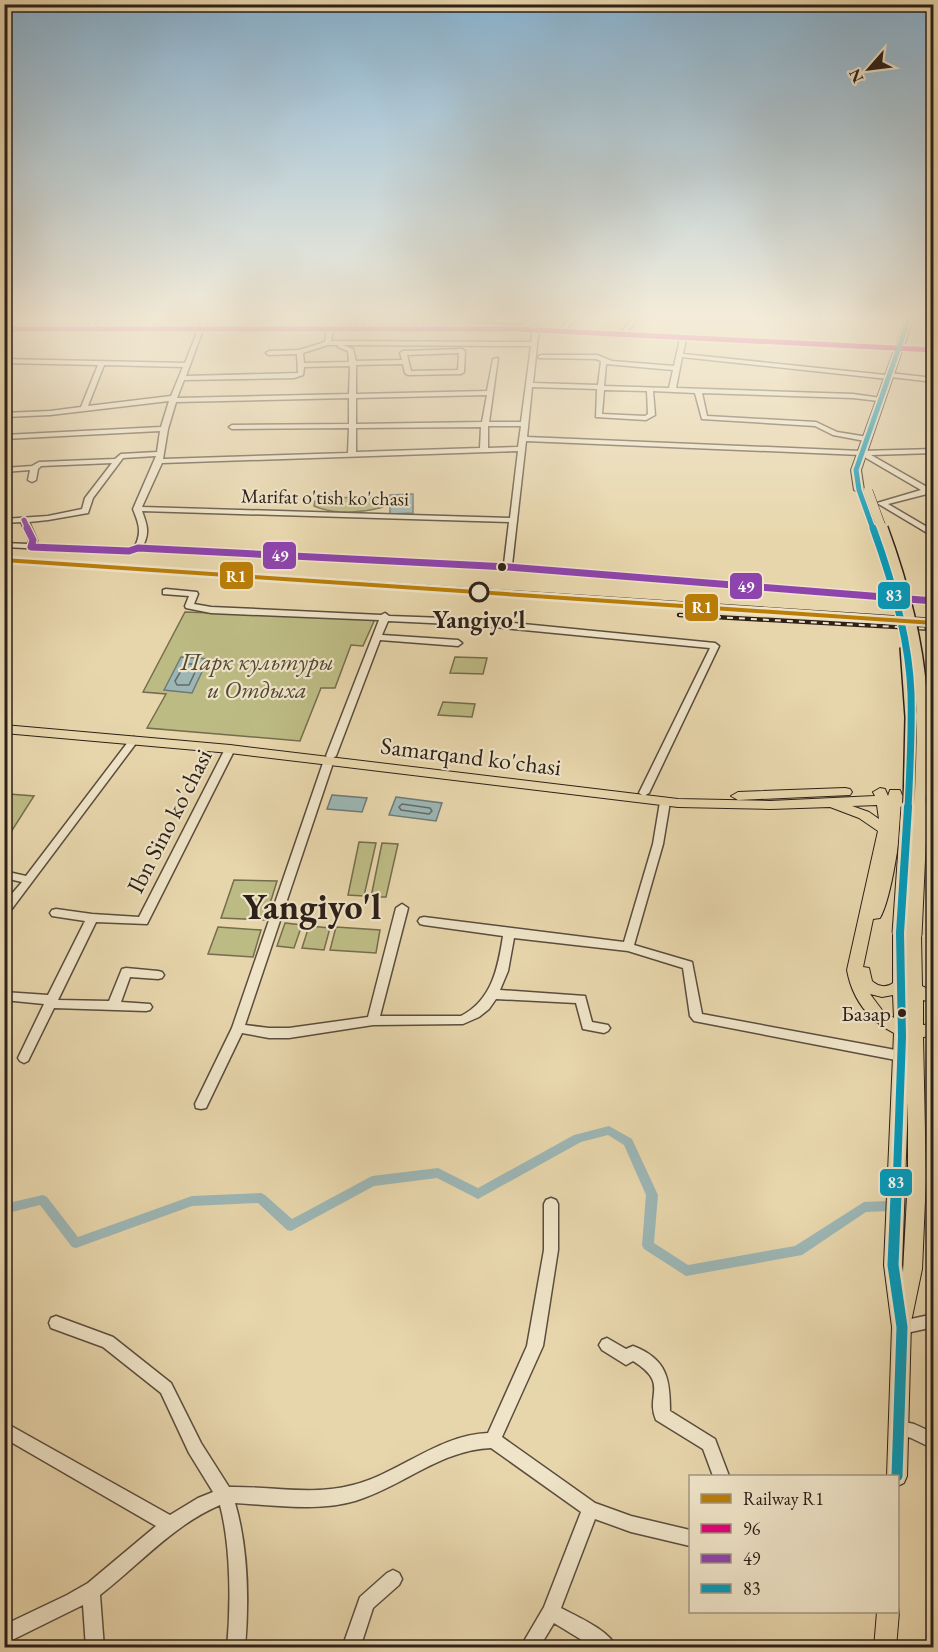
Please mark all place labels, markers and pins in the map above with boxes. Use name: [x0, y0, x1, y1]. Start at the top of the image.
unlabelled marker: [496, 561, 508, 573]
marker: Yangiyo'l: [469, 582, 489, 602]
place label: Yangiyo'l: [433, 604, 525, 636]
place label: Базар: [841, 999, 891, 1028]
marker: Базар: [896, 1007, 908, 1019]

